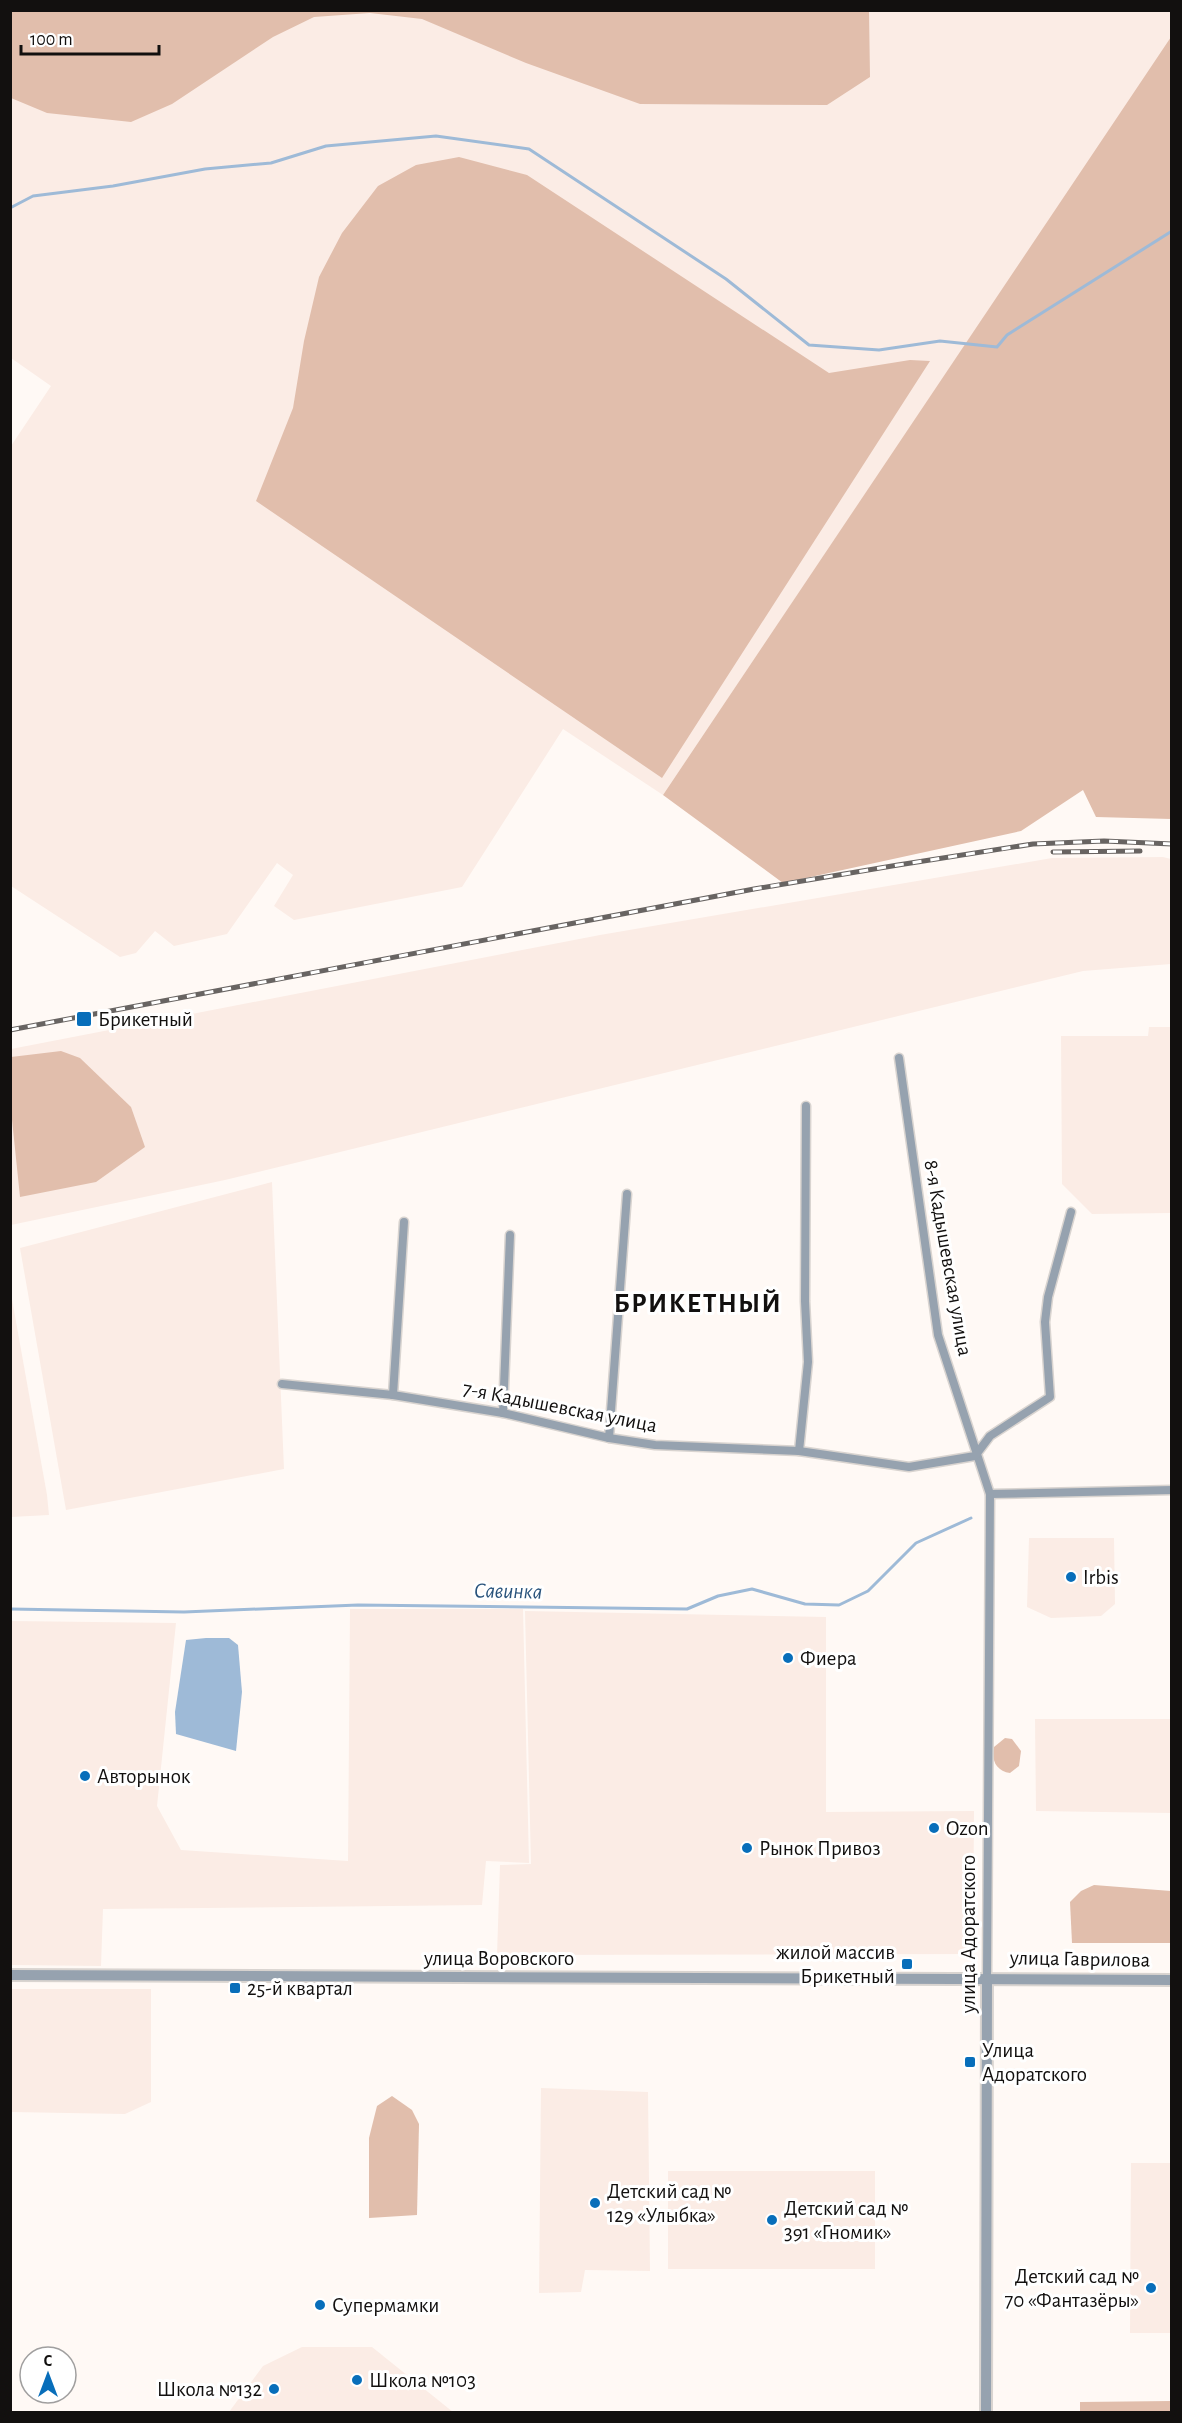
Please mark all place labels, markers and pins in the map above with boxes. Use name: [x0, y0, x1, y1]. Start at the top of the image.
place label: Брикетный: [98, 1009, 193, 1030]
marker: Брикетный: [75, 1010, 93, 1028]
place label: Irbis: [1083, 1567, 1119, 1588]
marker: Irbis: [1064, 1570, 1078, 1584]
place label: Фиера: [800, 1648, 857, 1669]
marker: Фиера: [781, 1651, 795, 1665]
place label: Авторынок: [97, 1766, 191, 1787]
marker: Авторынок: [78, 1769, 92, 1783]
place label: Ozon: [946, 1818, 989, 1839]
marker: Ozon: [927, 1821, 941, 1835]
place label: Рынок Привоз: [759, 1838, 881, 1859]
marker: Рынок Привоз: [740, 1841, 754, 1855]
place label: жилой массив Брикетный: [776, 1942, 895, 1987]
marker: жилой массив Брикетный: [900, 1957, 914, 1971]
place label: 25-й квартал: [247, 1978, 353, 1999]
marker: 25-й квартал: [228, 1981, 242, 1995]
place label: Улица Адоратского: [982, 2040, 1087, 2085]
marker: Улица Адоратского: [963, 2055, 977, 2069]
place label: Детский сад № 129 «Улыбка»: [607, 2181, 731, 2226]
marker: Детский сад № 129 «Улыбка»: [588, 2196, 602, 2210]
place label: Детский сад № 391 «Гномик»: [784, 2198, 908, 2243]
marker: Детский сад № 391 «Гномик»: [765, 2213, 779, 2227]
place label: Детский сад № 70 «Фантазёры»: [1004, 2266, 1139, 2311]
marker: Детский сад № 70 «Фантазёры»: [1144, 2281, 1158, 2295]
place label: Супермамки: [332, 2295, 439, 2316]
marker: Супермамки: [313, 2298, 327, 2312]
place label: Школа №103: [369, 2370, 476, 2391]
marker: Школа №103: [350, 2373, 364, 2387]
place label: Школа №132: [157, 2379, 262, 2400]
marker: Школа №132: [267, 2382, 281, 2396]

